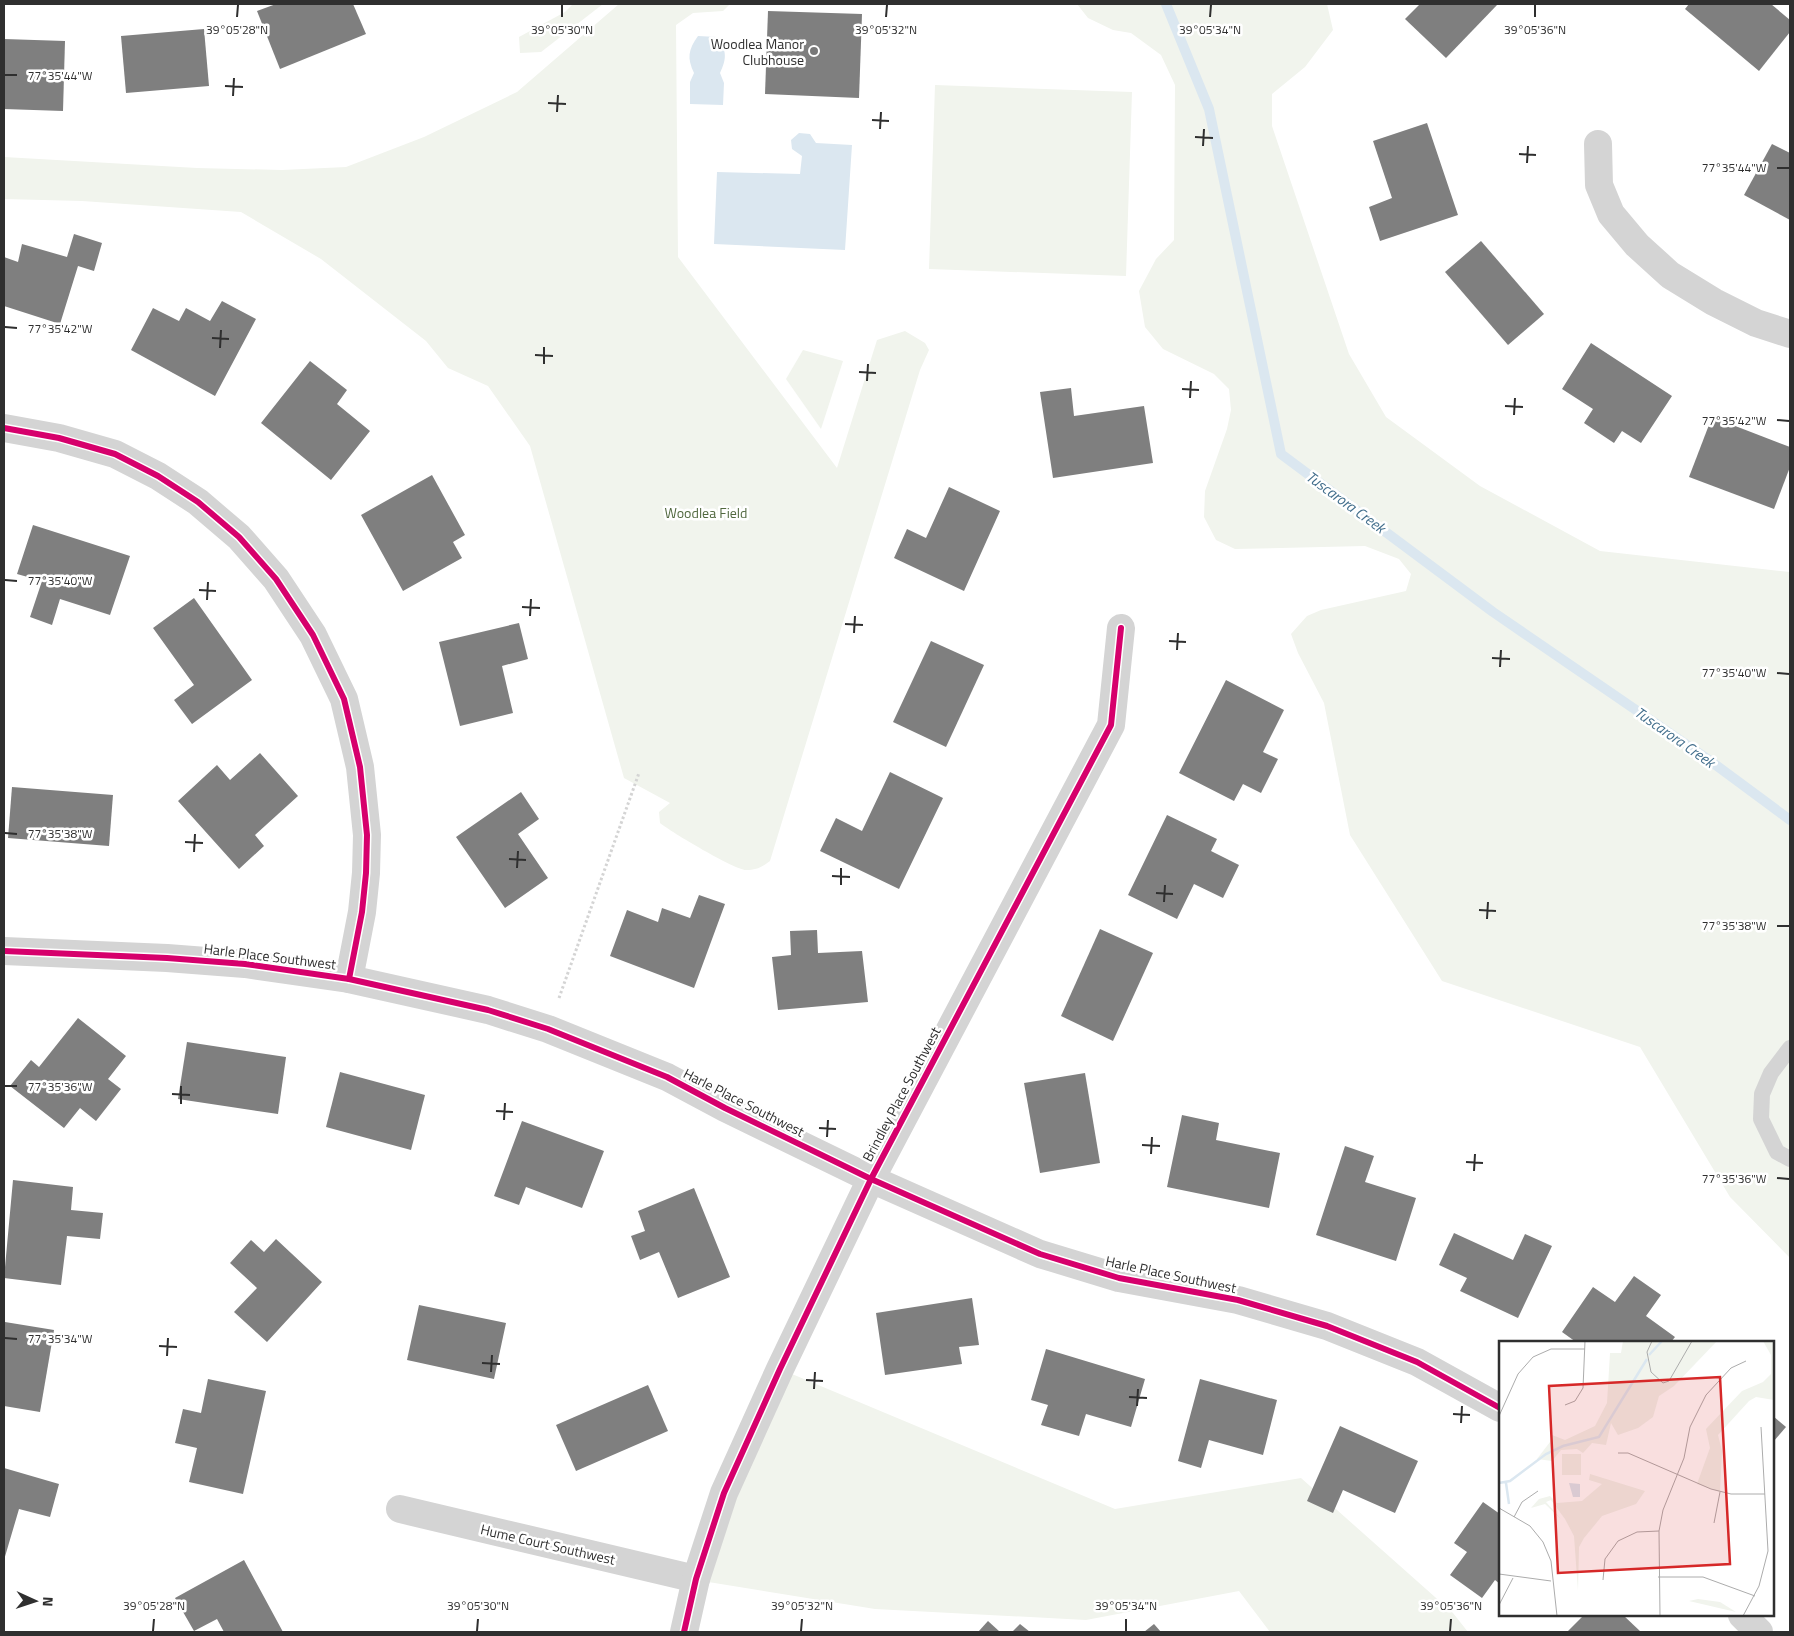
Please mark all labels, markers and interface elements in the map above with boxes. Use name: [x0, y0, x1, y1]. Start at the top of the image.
text: 39°05'28"N: [206, 20, 268, 39]
text: 39°05'30"N: [531, 20, 593, 39]
text: 39°05'32"N: [855, 20, 917, 39]
text: 39°05'34"N: [1179, 20, 1241, 39]
text: 39°05'36"N: [1504, 20, 1566, 39]
place label: Woodlea Manor Clubhouse: [711, 33, 804, 70]
marker: Woodlea Manor Clubhouse: [808, 45, 820, 57]
text: 77°35'44"W: [28, 66, 93, 85]
text: 77°35'44"W: [1702, 158, 1767, 177]
text: 77°35'42"W: [28, 319, 93, 338]
text: 77°35'42"W: [1702, 411, 1767, 430]
water label: Tuscarora Creek: [1301, 465, 1392, 540]
park label: Woodlea Field: [665, 502, 747, 523]
text: 77°35'40"W: [28, 571, 93, 590]
text: 77°35'40"W: [1702, 663, 1767, 682]
water label: Tuscarora Creek: [1630, 701, 1722, 775]
text: 77°35'38"W: [28, 824, 93, 843]
text: 77°35'38"W: [1702, 916, 1767, 935]
street label: Harle Place Southwest: [203, 937, 338, 975]
street label: Brindley Place Southwest: [857, 1023, 946, 1165]
street label: Harle Place Southwest: [680, 1062, 808, 1142]
text: 77°35'36"W: [28, 1077, 93, 1096]
text: 77°35'36"W: [1702, 1169, 1767, 1188]
street label: Harle Place Southwest: [1104, 1250, 1238, 1298]
text: 77°35'34"W: [28, 1329, 93, 1348]
inset map: [1499, 1341, 1774, 1616]
street label: Hume Court Southwest: [479, 1518, 618, 1570]
north arrow: [10, 1576, 60, 1626]
text: N: [38, 1596, 59, 1607]
text: 39°05'28"N: [123, 1596, 185, 1615]
text: 39°05'30"N: [447, 1596, 509, 1615]
text: 39°05'32"N: [771, 1596, 833, 1615]
text: 39°05'34"N: [1095, 1596, 1157, 1615]
text: 39°05'36"N: [1420, 1596, 1482, 1615]

